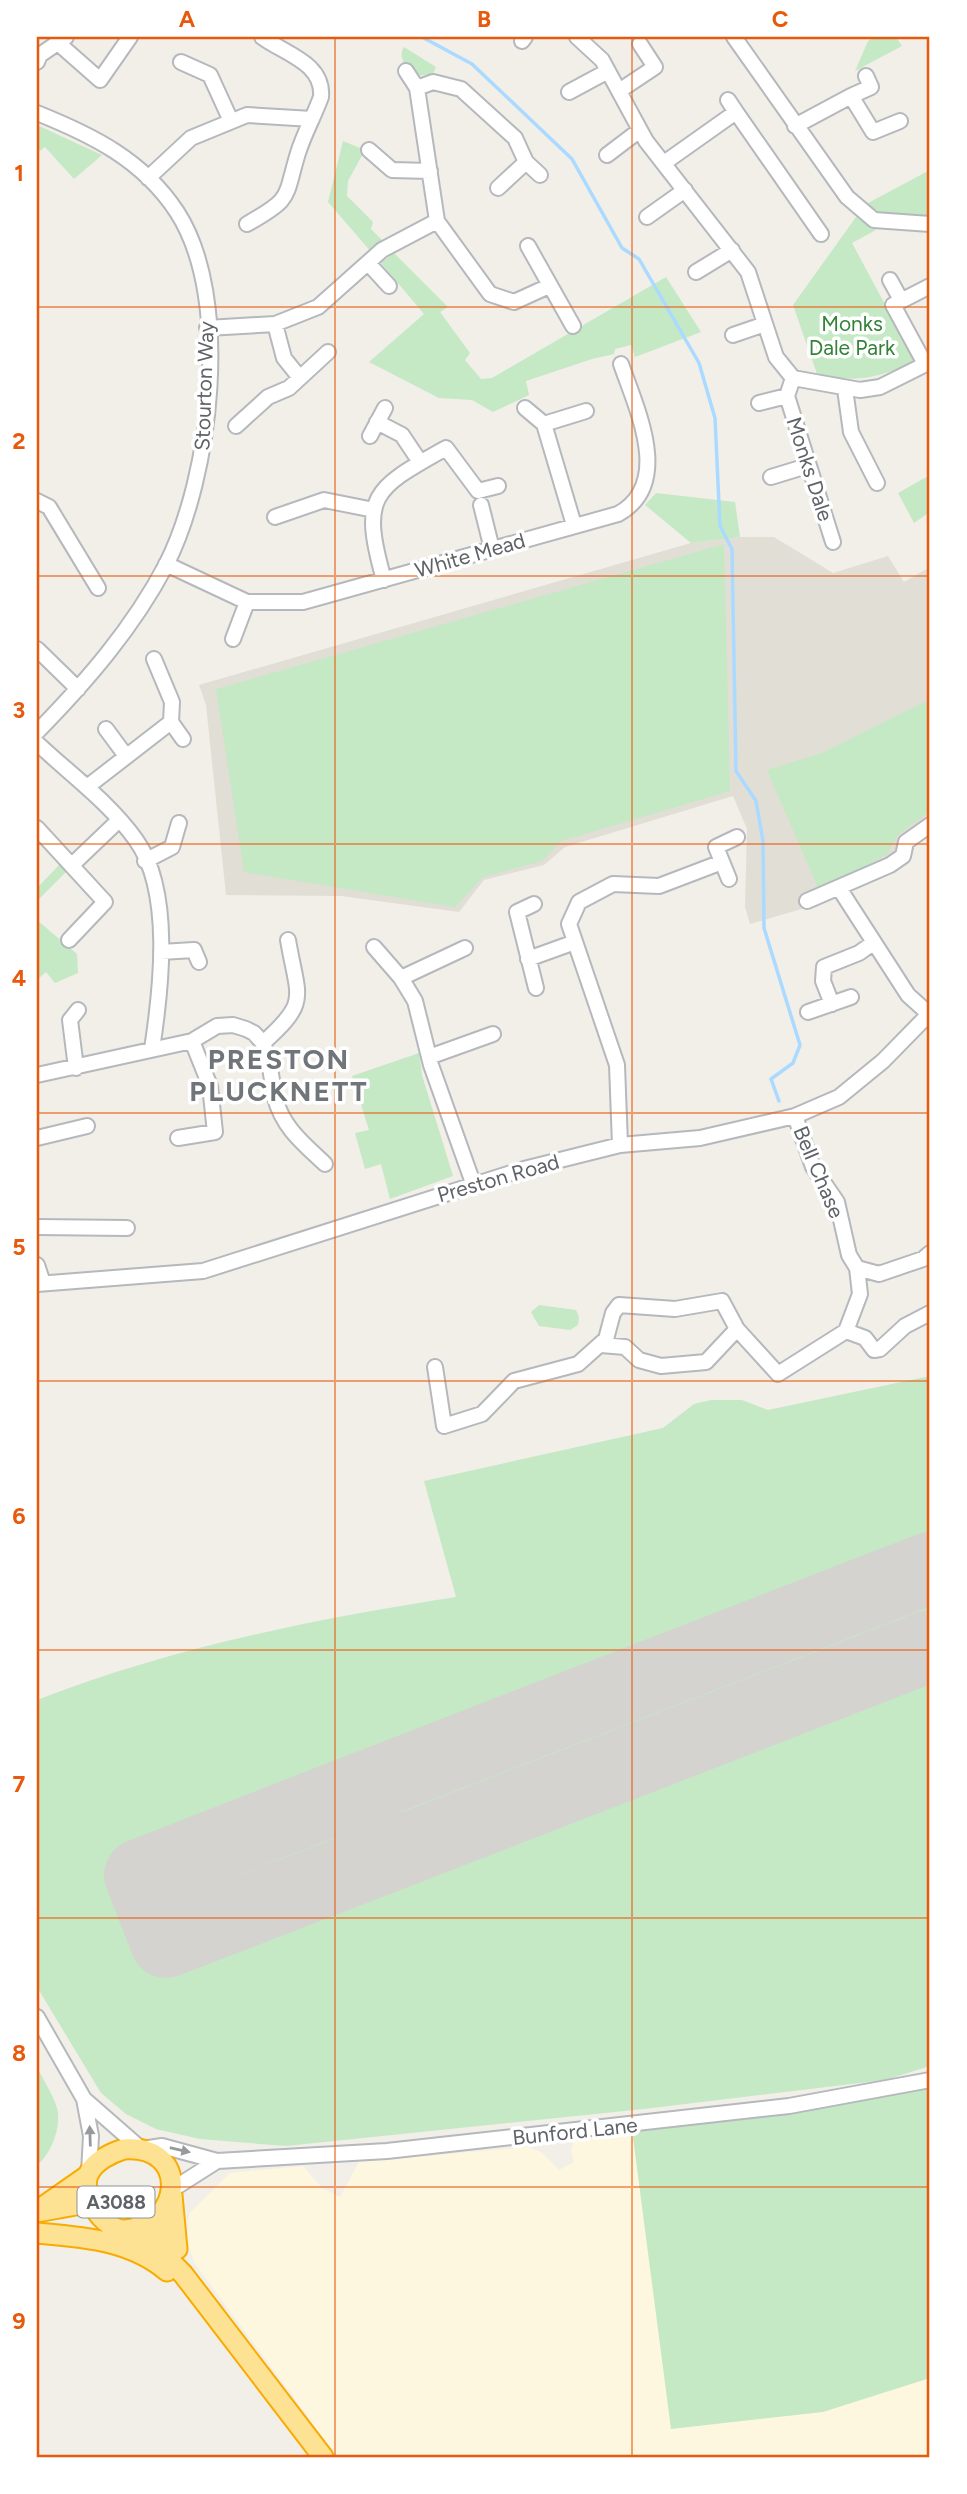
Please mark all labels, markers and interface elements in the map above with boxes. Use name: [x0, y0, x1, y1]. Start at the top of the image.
text: A: [179, 5, 196, 33]
text: B: [477, 5, 491, 33]
text: C: [772, 5, 789, 33]
text: 1: [14, 159, 24, 187]
park label: Monks Dale Park: [809, 311, 896, 360]
street label: Stourton Way: [189, 321, 219, 451]
street label: Monks Dale: [781, 414, 839, 524]
text: 2: [12, 427, 26, 455]
street label: White Mead: [412, 527, 528, 583]
text: 3: [13, 696, 25, 724]
text: 4: [12, 964, 26, 992]
district label: PRESTON PLUCKNETT: [189, 1042, 369, 1108]
street label: Bell Chase: [788, 1122, 850, 1222]
street label: Preston Road: [434, 1149, 562, 1207]
text: 5: [12, 1233, 26, 1261]
text: 6: [12, 1502, 26, 1530]
text: 7: [13, 1770, 26, 1798]
text: 8: [12, 2039, 26, 2067]
street label: Bunford Lane: [511, 2112, 639, 2150]
one-way arrow: [84, 2124, 95, 2146]
one-way arrow: [169, 2145, 191, 2156]
road number: A3088: [78, 2186, 154, 2218]
text: 9: [12, 2307, 26, 2335]

